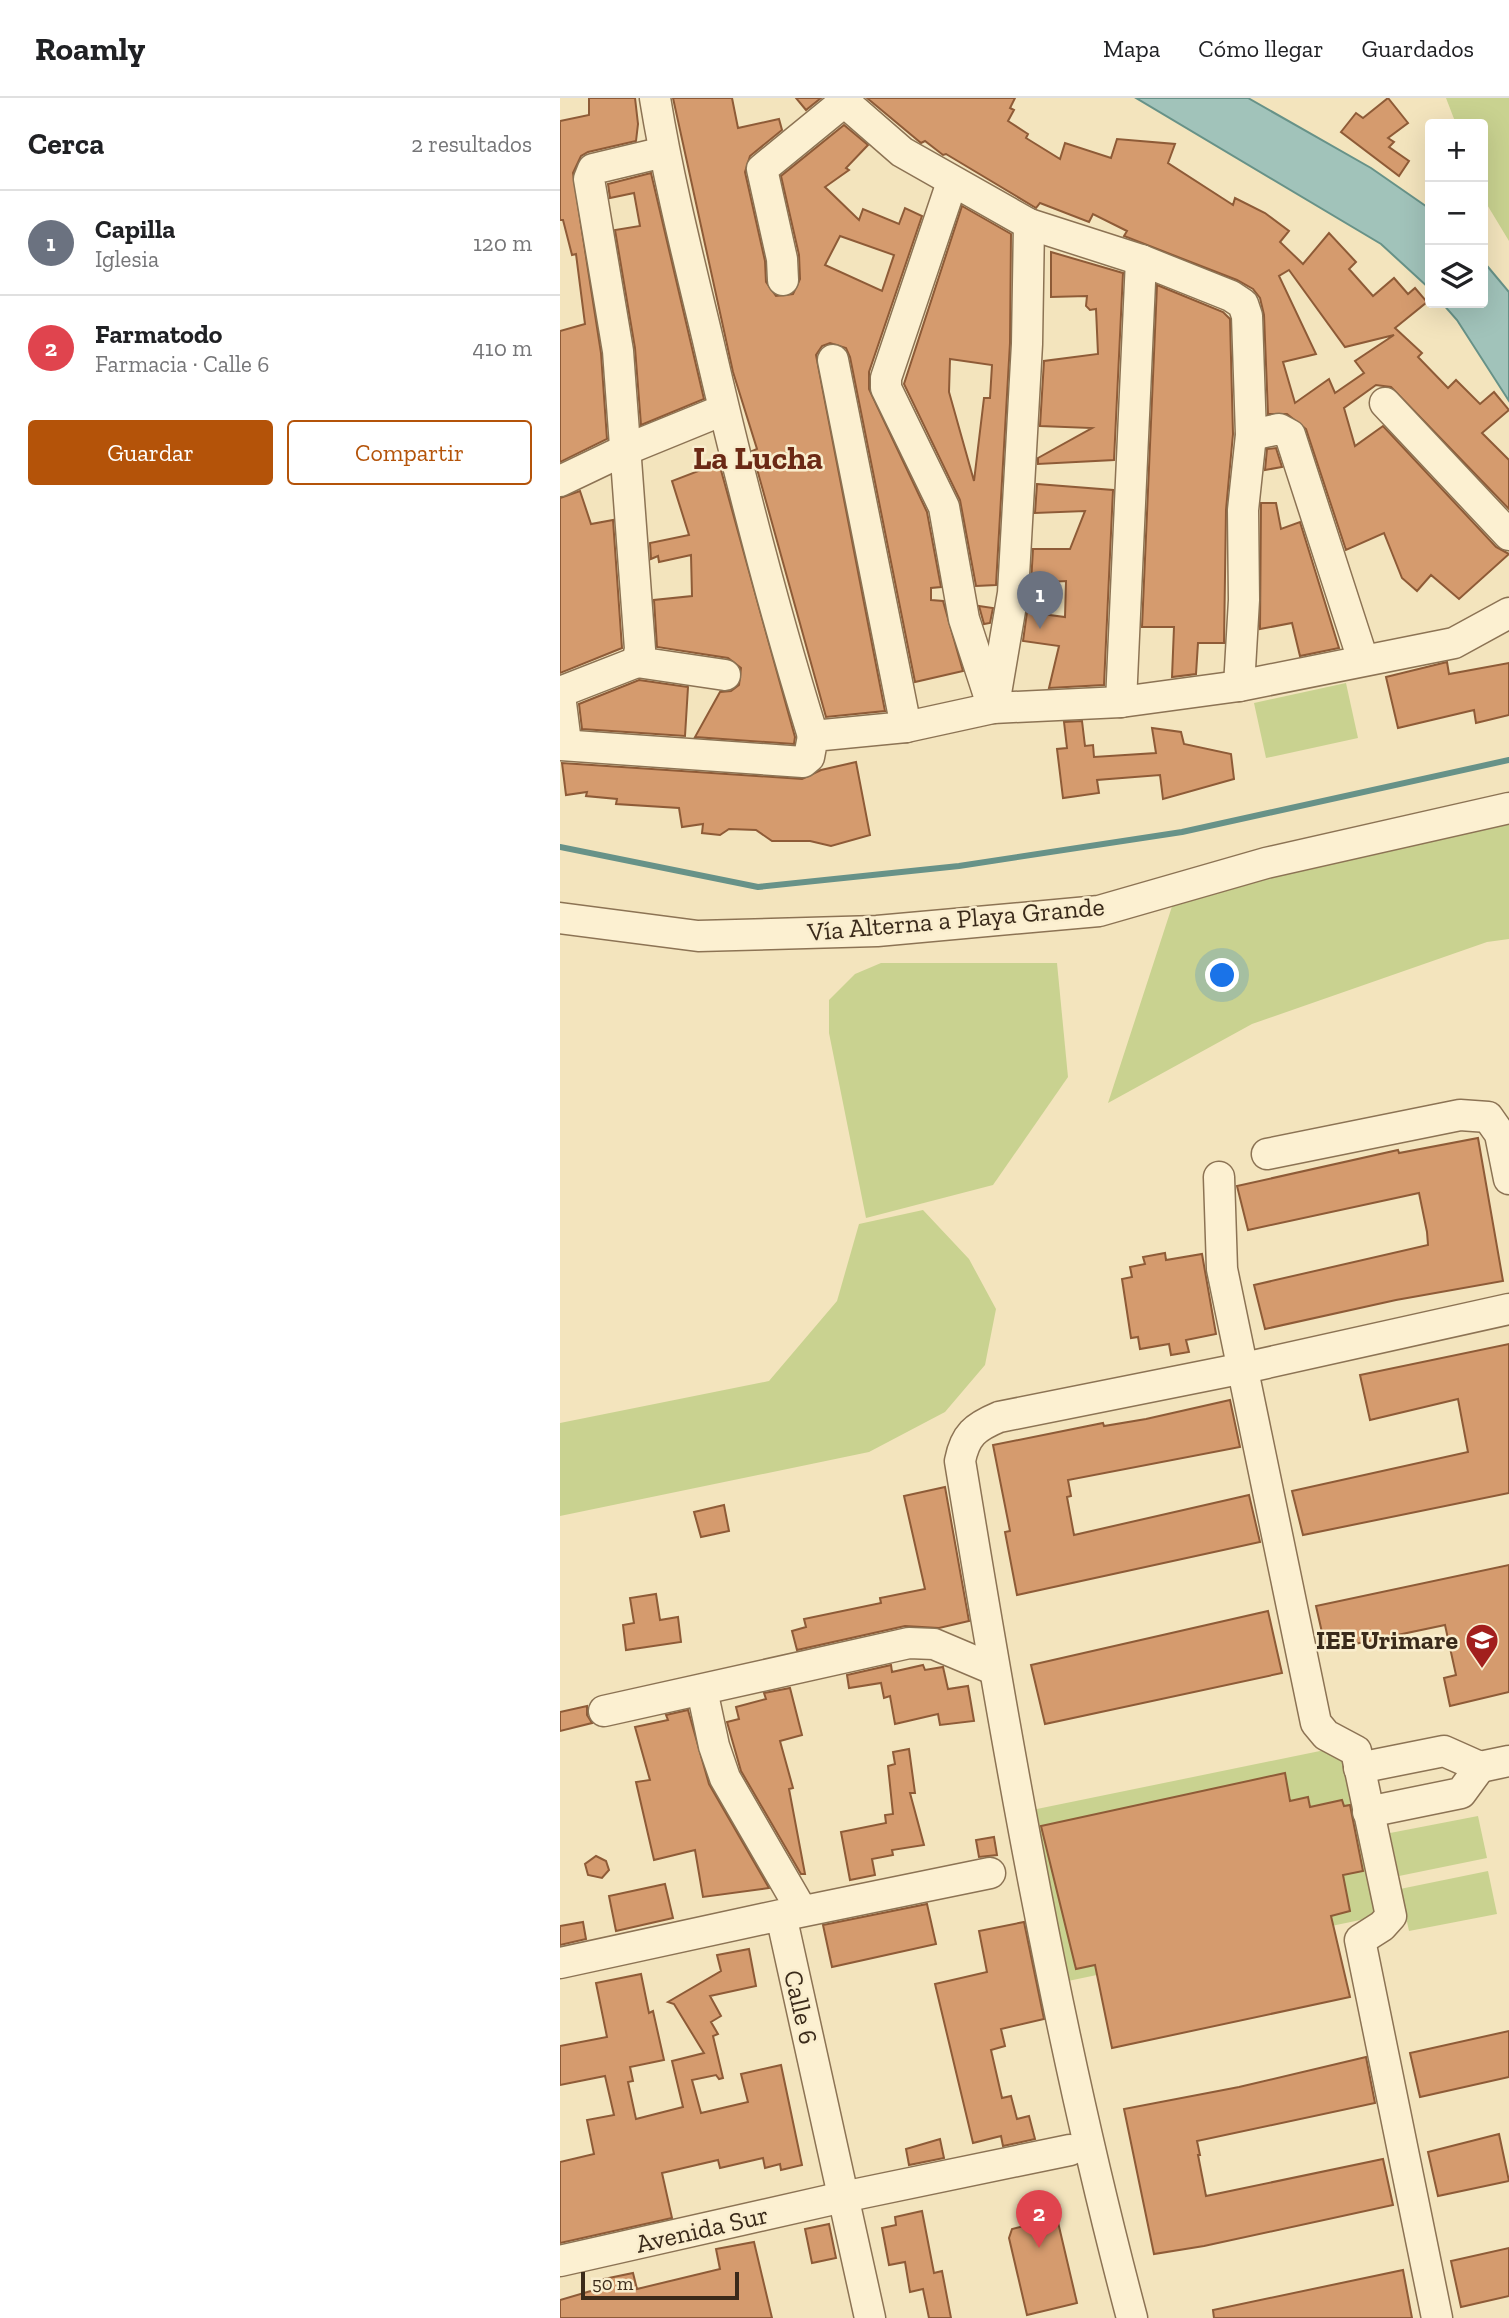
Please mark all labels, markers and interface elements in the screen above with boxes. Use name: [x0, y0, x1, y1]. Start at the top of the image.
text: Roamly: [35, 29, 145, 68]
text: Mapa: [1103, 34, 1160, 63]
text: Cómo llegar: [1198, 34, 1324, 63]
text: Guardados: [1362, 34, 1474, 63]
map controls: [1425, 119, 1488, 308]
button: +: [1425, 119, 1488, 182]
text: Cerca: [28, 126, 104, 162]
text: 2 resultados: [411, 130, 532, 158]
button: −: [1425, 182, 1488, 245]
text: Capilla: [95, 213, 176, 245]
text: 1: [46, 229, 56, 257]
text: 120 m: [473, 229, 532, 257]
text: Iglesia: [95, 245, 159, 273]
button: layers: [1425, 245, 1488, 308]
text: Farmatodo: [95, 318, 222, 350]
text: 2: [45, 334, 57, 362]
text: 410 m: [472, 334, 532, 362]
text: Farmacia · Calle 6: [95, 350, 269, 378]
button: Guardar: [28, 420, 273, 485]
button: Compartir: [287, 420, 532, 485]
district label: La Lucha: [693, 438, 823, 477]
pin: 1: [1017, 571, 1063, 629]
street label: Vía Alterna a Playa Grande: [805, 890, 1106, 948]
your location: [1205, 958, 1239, 992]
school or university icon: IEE Urimare: [1463, 1621, 1501, 1670]
place label: IEE Urimare: [1316, 1624, 1458, 1656]
street label: Calle 6: [777, 1967, 825, 2047]
pin: 2: [1016, 2190, 1062, 2248]
street label: Avenida Sur: [633, 2198, 771, 2260]
scale bar: [581, 2269, 738, 2301]
text: 50 m: [592, 2272, 633, 2295]

